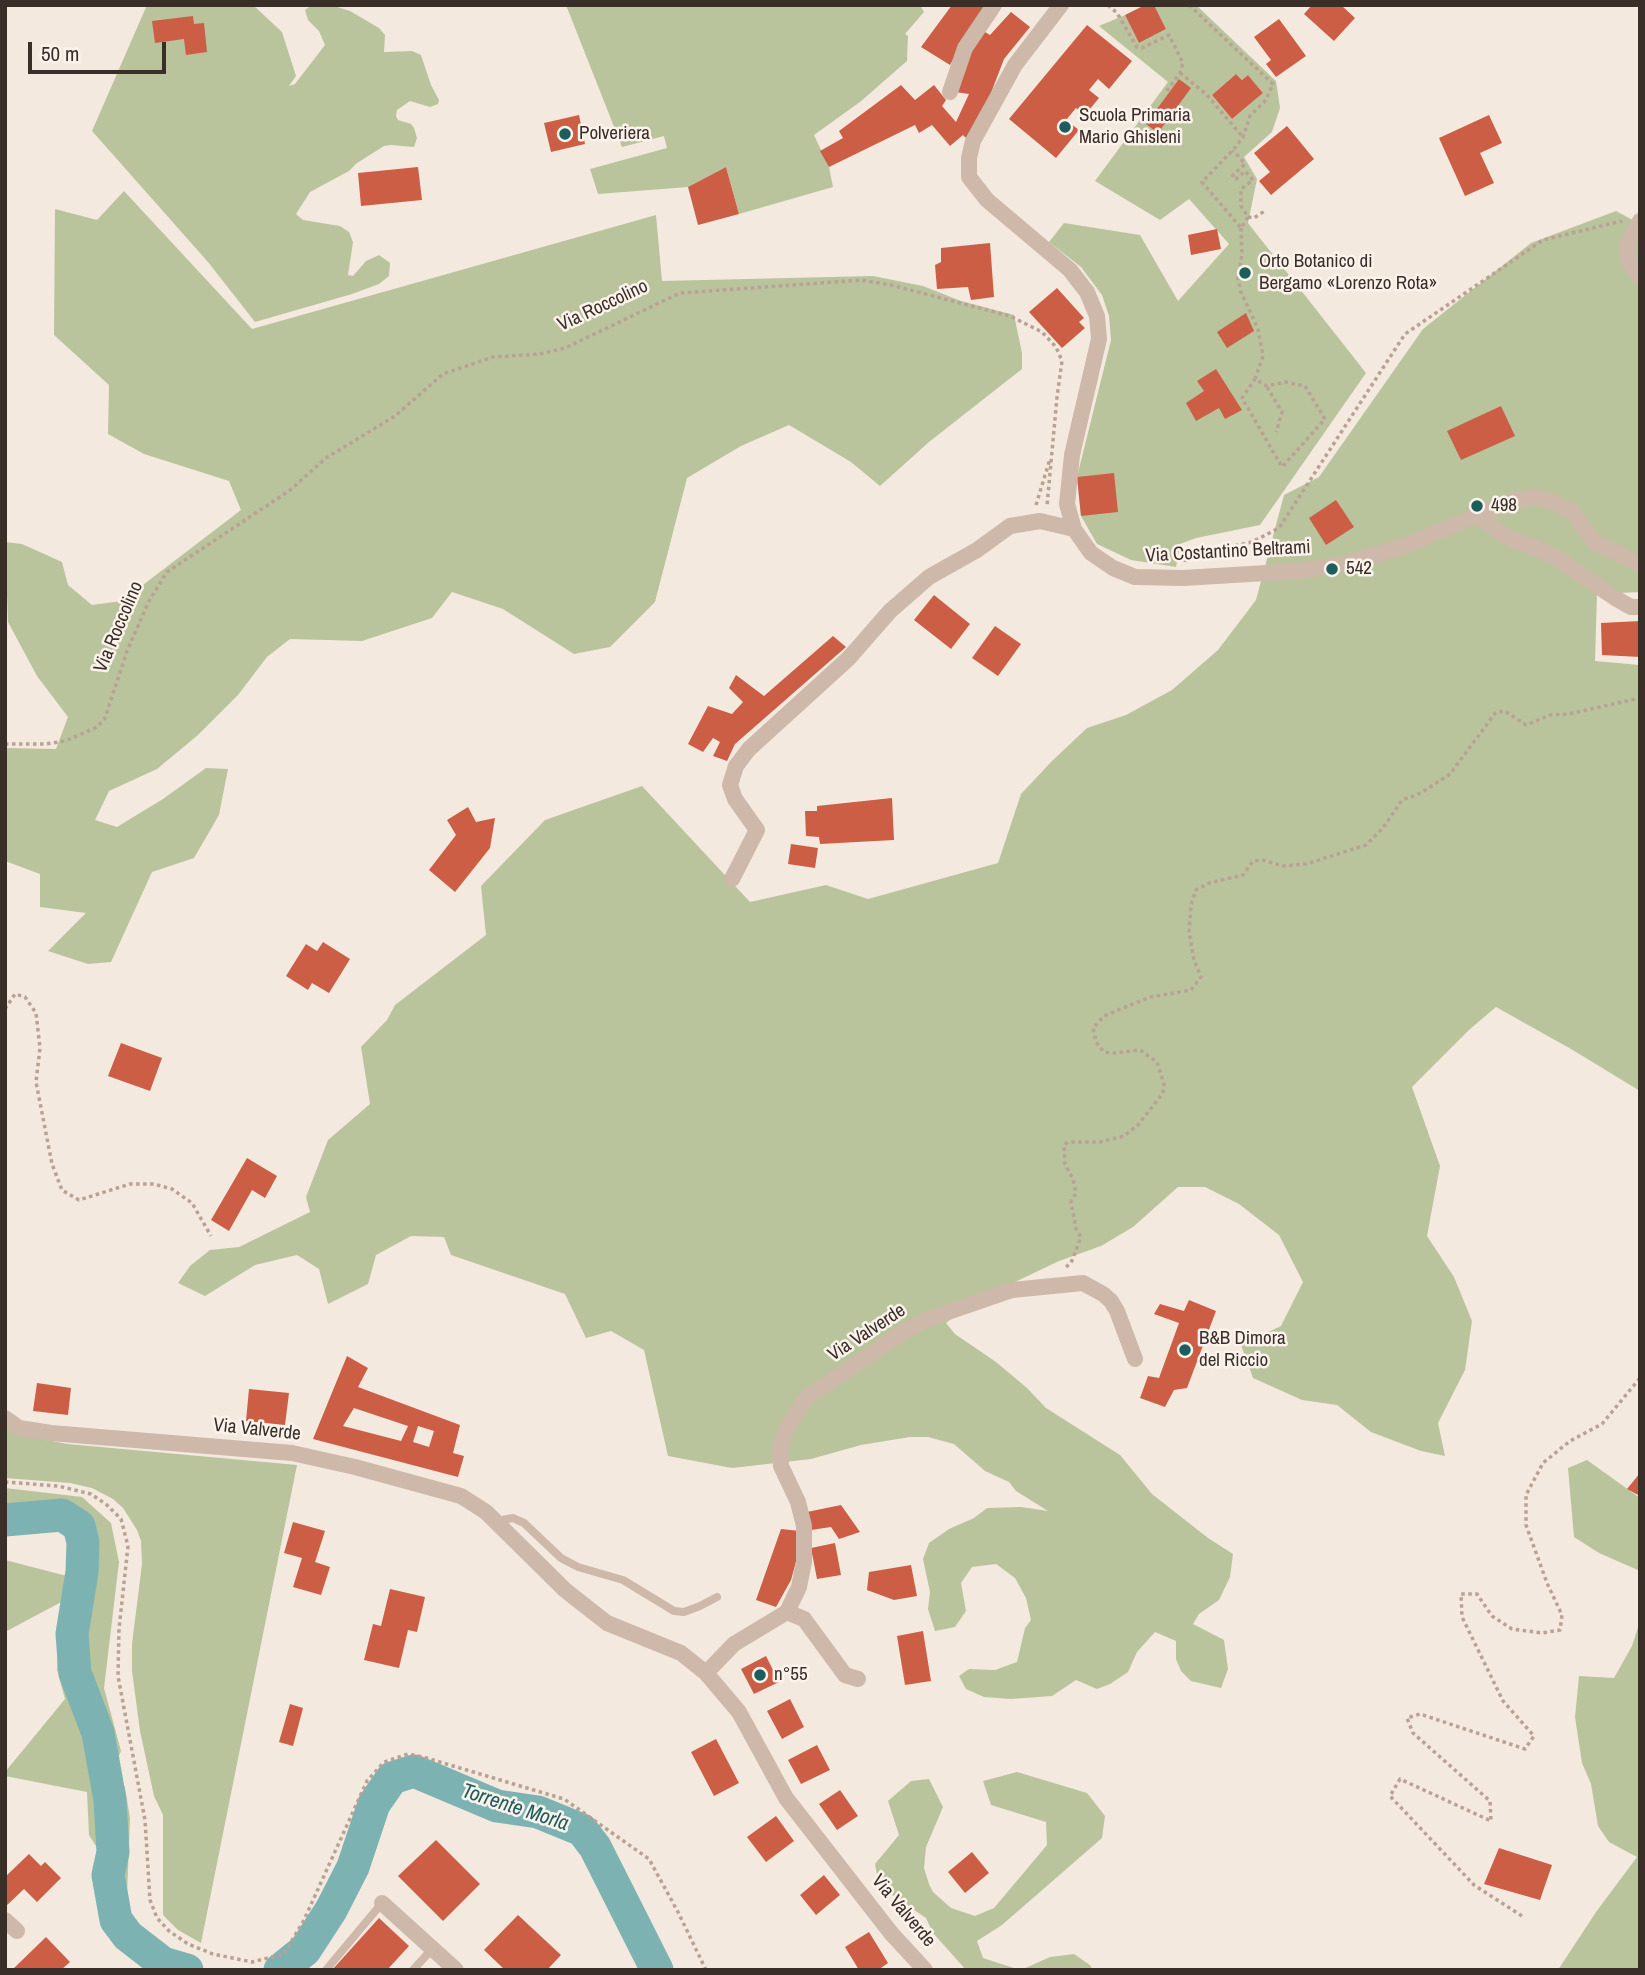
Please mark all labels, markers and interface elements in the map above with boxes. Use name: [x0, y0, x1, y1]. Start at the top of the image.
scale bar: [32, 28, 170, 72]
text: 50 m: [41, 39, 79, 68]
place label: Scuola Primaria Mario Ghisleni: [1079, 105, 1191, 149]
marker: Scuola Primaria Mario Ghisleni: [1057, 119, 1073, 135]
place label: Polveriera: [579, 123, 650, 145]
marker: Polveriera: [557, 126, 573, 142]
place label: Orto Botanico di Bergamo «Lorenzo Rota»: [1259, 251, 1437, 295]
marker: Orto Botanico di Bergamo «Lorenzo Rota»: [1237, 265, 1253, 281]
street label: Via Roccolino: [554, 275, 652, 337]
place label: 498: [1491, 495, 1517, 517]
marker: 498: [1469, 498, 1485, 514]
street label: Via Costantino Beltrami: [1145, 536, 1311, 568]
place label: 542: [1346, 558, 1372, 580]
marker: 542: [1324, 561, 1340, 577]
street label: Via Roccolino: [90, 578, 148, 676]
street label: Via Valverde: [824, 1300, 910, 1366]
place label: B&B Dimora del Riccio: [1199, 1328, 1286, 1372]
marker: B&B Dimora del Riccio: [1177, 1342, 1193, 1358]
street label: Via Valverde: [212, 1414, 302, 1446]
place label: n°55: [774, 1664, 808, 1686]
marker: n°55: [752, 1667, 768, 1683]
water label: Torrente Morla: [459, 1779, 571, 1837]
street label: Via Valverde: [866, 1870, 940, 1952]

